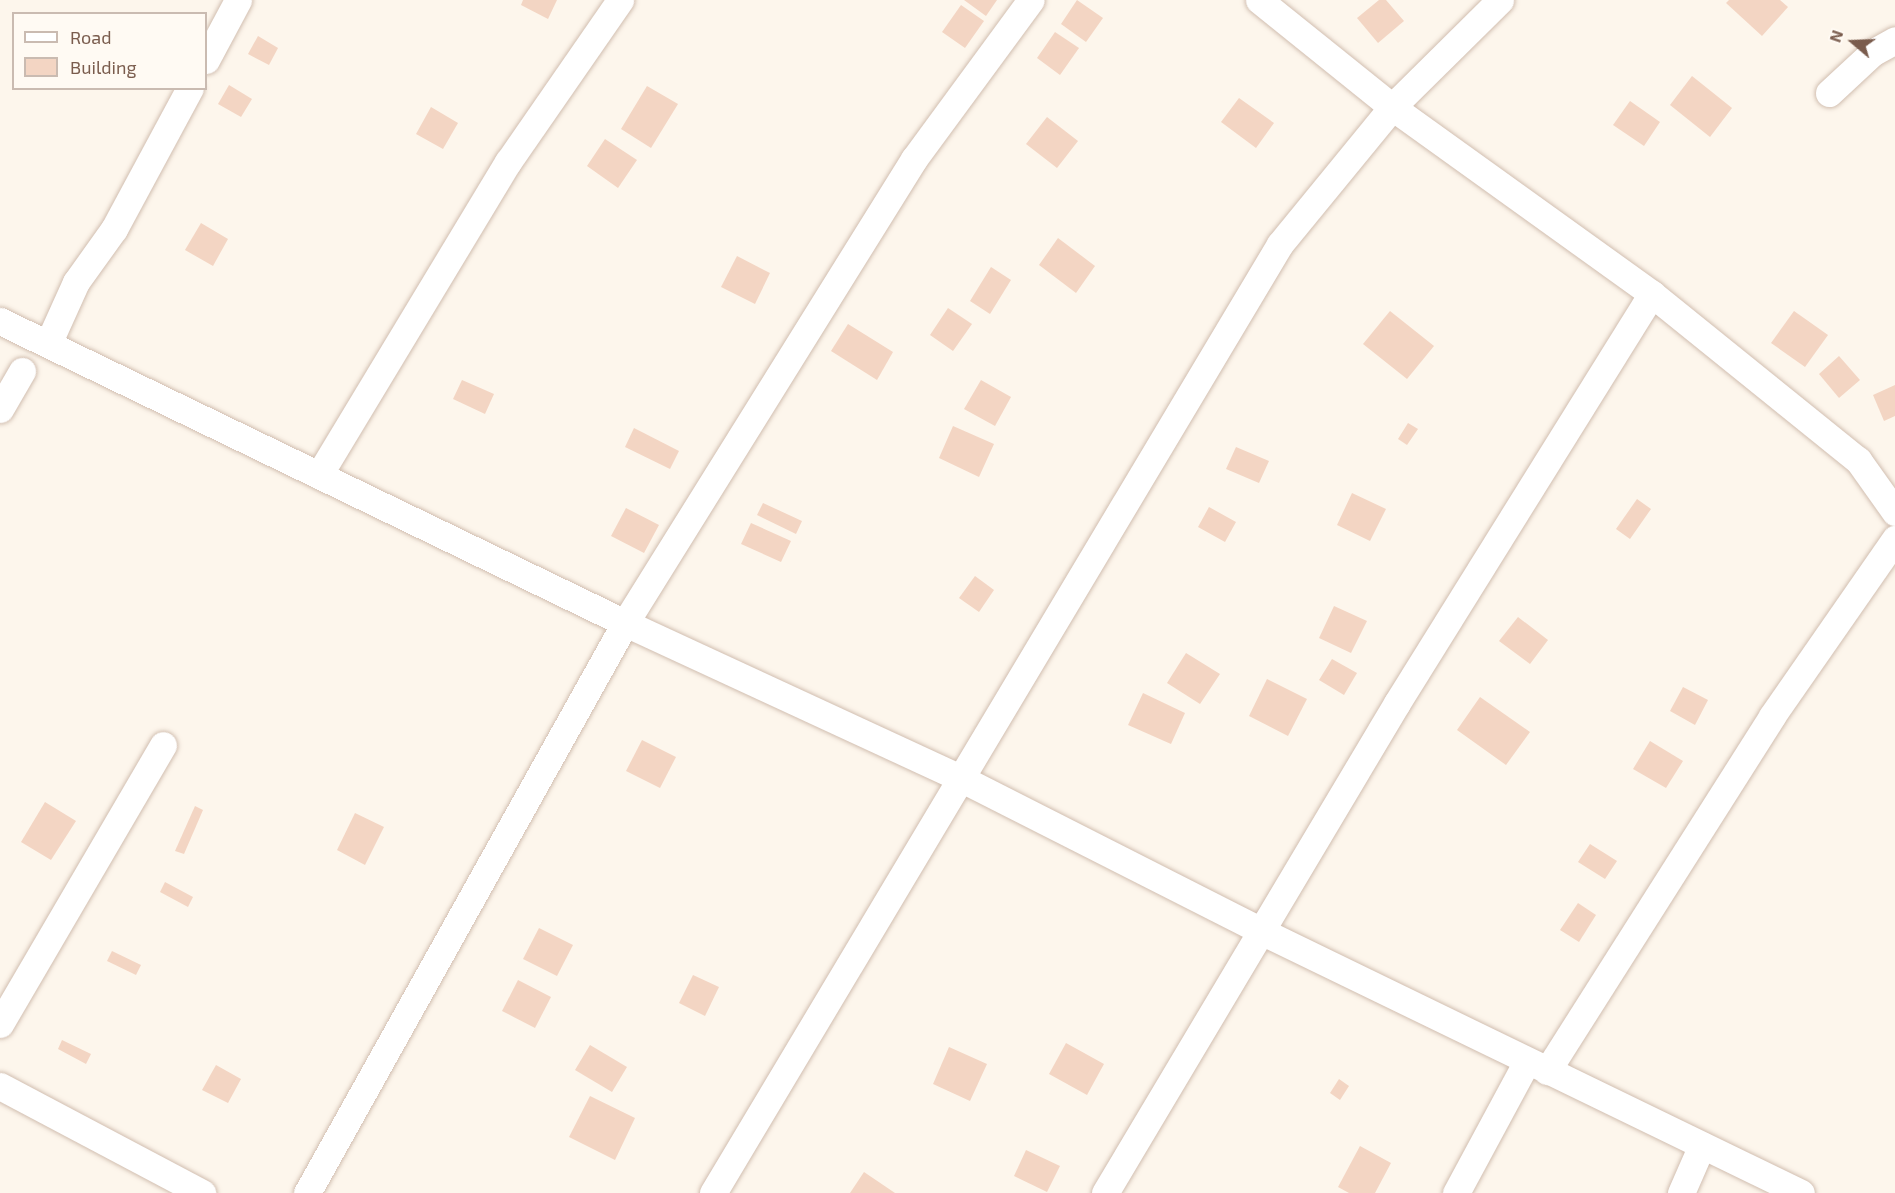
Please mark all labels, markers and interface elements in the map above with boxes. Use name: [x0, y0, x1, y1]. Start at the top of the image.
legend: [12, 12, 207, 90]
north arrow: [1823, 12, 1883, 72]
text: Road: [70, 26, 111, 48]
text: N: [1825, 27, 1846, 45]
text: Building: [70, 56, 137, 78]

